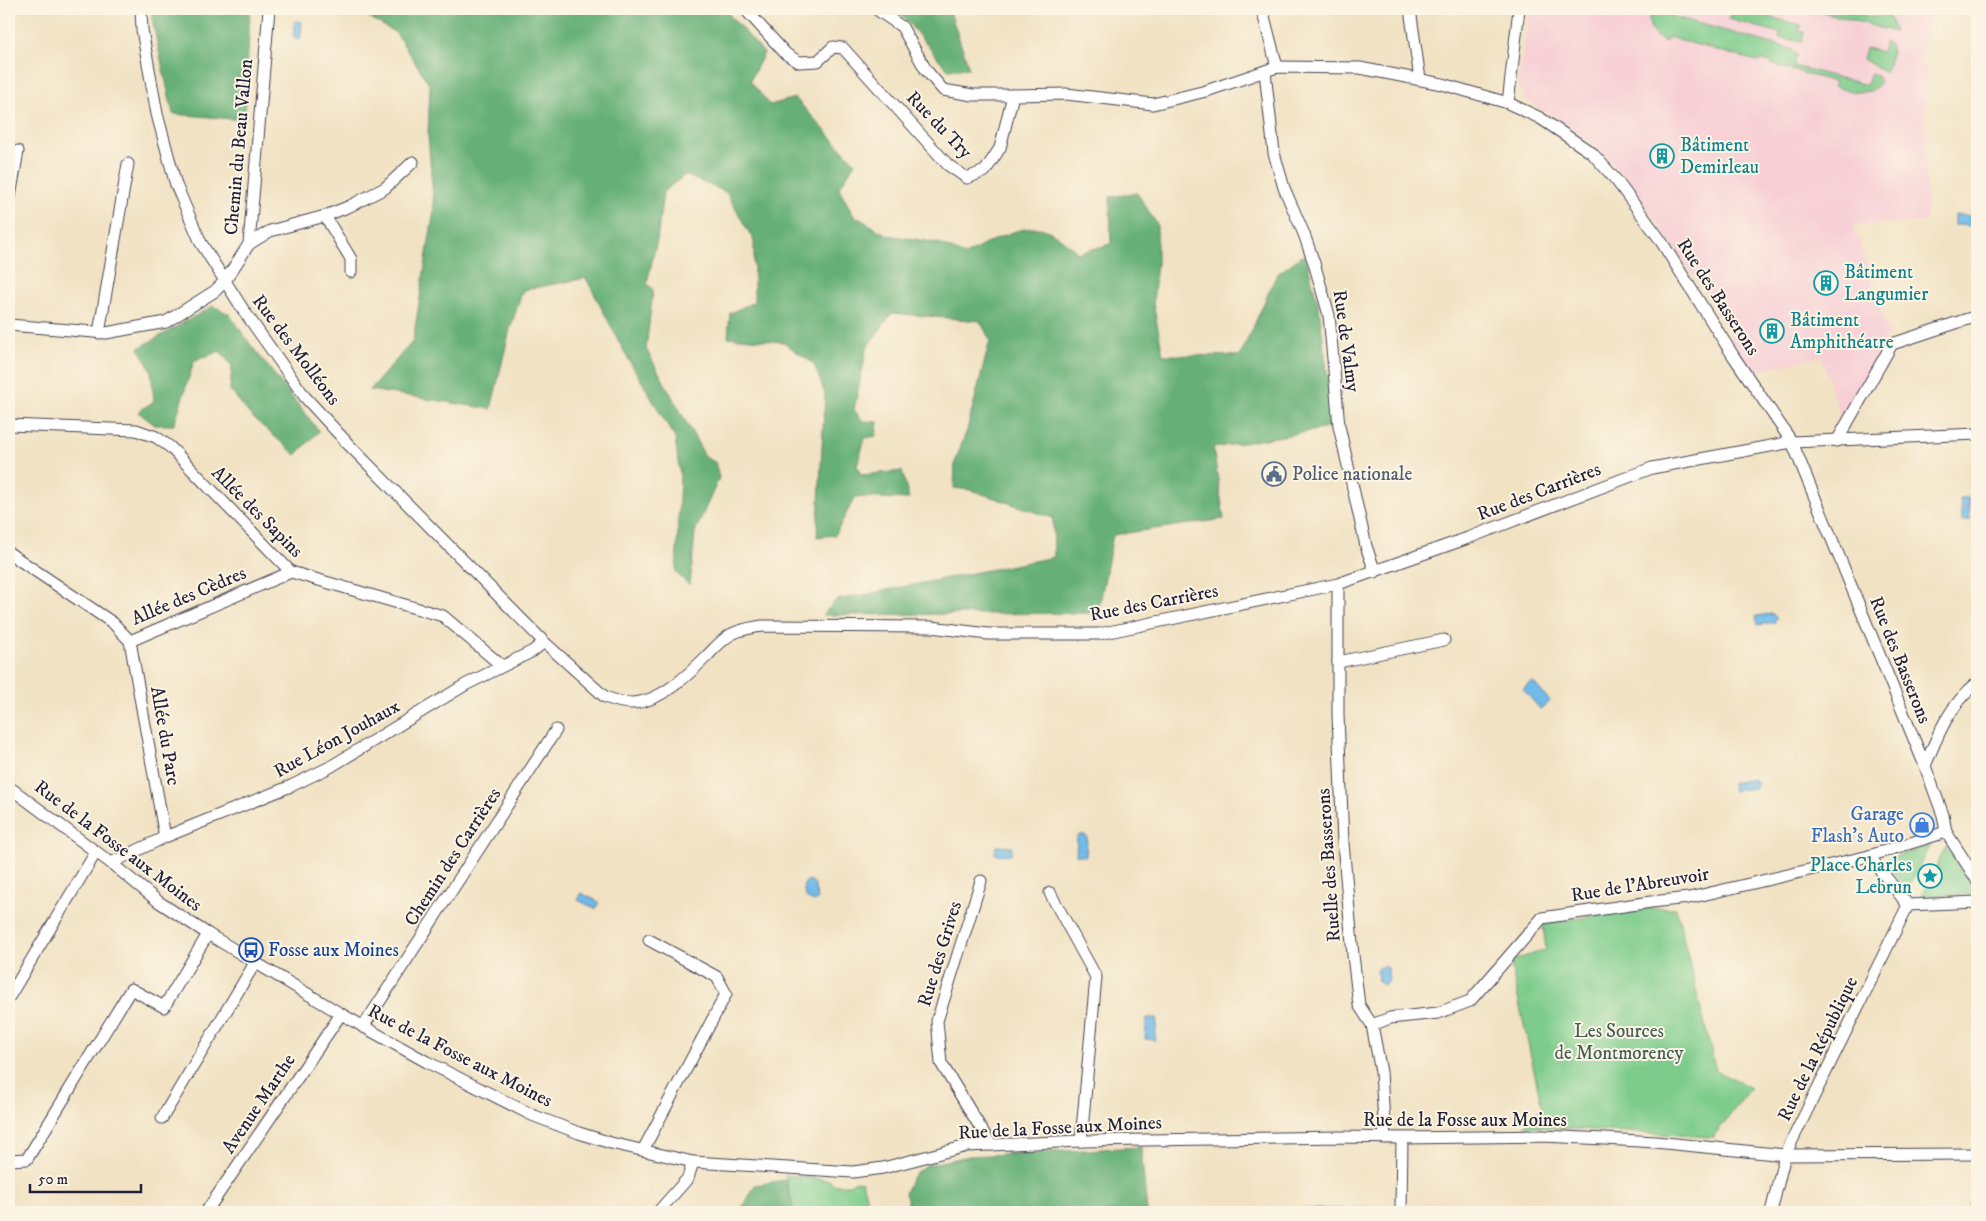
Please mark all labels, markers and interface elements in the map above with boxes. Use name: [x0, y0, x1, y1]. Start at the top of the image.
street label: Chemin du Beau Vallon: [220, 58, 258, 236]
street label: Rue du Try: [901, 86, 977, 164]
place label: Bâtiment Demirleau: [1680, 134, 1759, 179]
building icon: Bâtiment Demirleau: [1649, 143, 1675, 169]
street label: Rue des Basserons: [1672, 234, 1764, 360]
place label: Bâtiment Langumier: [1844, 261, 1928, 306]
building icon: Bâtiment Langumier: [1813, 270, 1839, 296]
street label: Rue de Valmy: [1327, 288, 1365, 395]
street label: Rue des Molléons: [247, 290, 345, 410]
place label: Bâtiment Amphithéatre: [1790, 309, 1894, 354]
building icon: Bâtiment Amphithéatre: [1759, 318, 1785, 344]
street label: Rue des Carrières: [1474, 458, 1604, 526]
public building icon: Police nationale: [1261, 461, 1287, 487]
street label: Allée des Sapins: [207, 462, 307, 562]
place label: Police nationale: [1292, 463, 1412, 486]
street label: Allée des Cèdres: [128, 562, 250, 630]
street label: Rue des Carrières: [1088, 579, 1220, 627]
street label: Rue des Basserons: [1864, 593, 1936, 727]
street label: Allée du Parc: [145, 685, 185, 787]
street label: Rue Léon Jouhaux: [270, 695, 405, 783]
street label: Rue de la Fosse aux Moines: [30, 775, 206, 917]
street label: Chemin des Carrières: [400, 784, 506, 930]
street label: Ruelle des Basserons: [1312, 787, 1346, 943]
place label: Garage Flash's Auto: [1811, 803, 1904, 848]
shop icon: Garage Flash's Auto: [1909, 812, 1935, 838]
place label: Place Charles Lebrun: [1810, 854, 1912, 899]
street label: Rue de l'Abreuvoir: [1569, 863, 1711, 907]
place icon: Place Charles Lebrun: [1917, 863, 1943, 889]
street label: Rue des Grives: [913, 898, 967, 1010]
bus stop icon: Fosse aux Moines: [238, 937, 264, 963]
place label: Fosse aux Moines: [268, 939, 399, 962]
street label: Rue de la République: [1773, 973, 1864, 1125]
street label: Rue de la Fosse aux Moines: [364, 999, 556, 1113]
park label: Les Sources de Montmorency: [1554, 1020, 1684, 1065]
street label: Avenue Marthe: [217, 1050, 301, 1158]
street label: Rue de la Fosse aux Moines: [1363, 1109, 1567, 1132]
street label: Rue de la Fosse aux Moines: [958, 1111, 1162, 1145]
scale bar: [30, 1161, 141, 1193]
text: 50 m: [38, 1170, 68, 1189]

